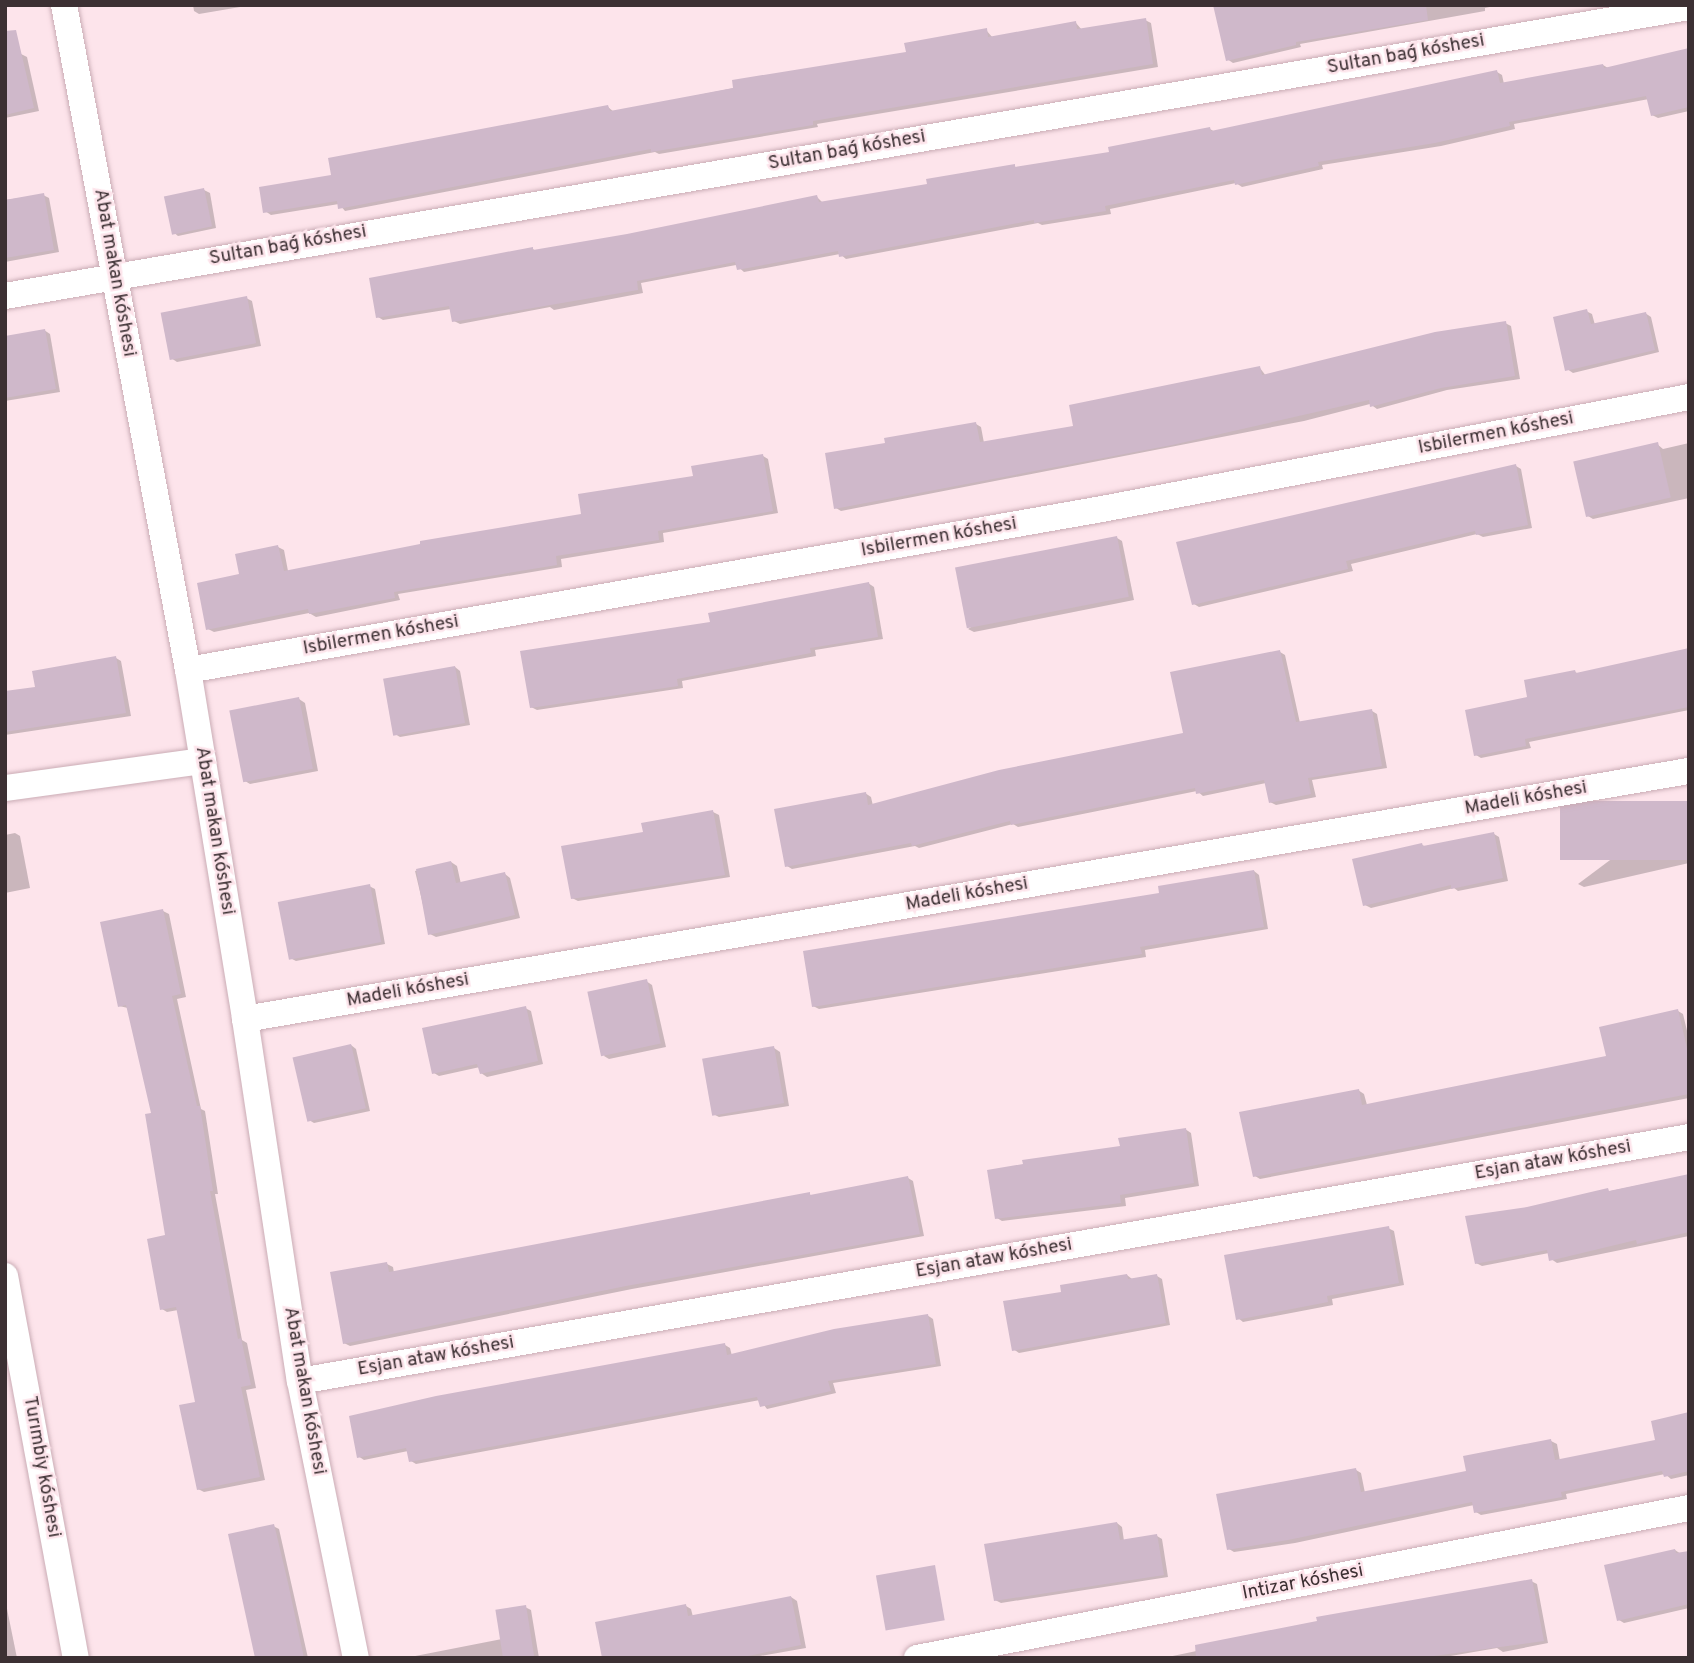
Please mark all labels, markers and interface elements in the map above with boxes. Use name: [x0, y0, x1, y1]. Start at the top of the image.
street label: Sultan baǵ kóshesi: [1326, 30, 1486, 80]
street label: Sultan baǵ kóshesi: [767, 126, 927, 176]
street label: Abat makan kóshesi: [88, 187, 140, 359]
street label: Sultan baǵ kóshesi: [208, 221, 368, 271]
street label: Isbilermen kóshesi: [1416, 408, 1576, 460]
street label: Isbilermen kóshesi: [859, 513, 1019, 563]
street label: Isbilermen kóshesi: [301, 611, 461, 661]
street label: Abat makan kóshesi: [189, 745, 239, 917]
street label: Madeli kóshesi: [1463, 777, 1589, 821]
street label: Madeli kóshesi: [904, 873, 1030, 917]
street label: Madeli kóshesi: [345, 969, 471, 1013]
street label: Esjan ataw kóshesi: [1473, 1136, 1633, 1186]
street label: Esjan ataw kóshesi: [914, 1234, 1074, 1284]
street label: Abat makan kóshesi: [278, 1305, 330, 1477]
street label: Esjan ataw kóshesi: [356, 1332, 516, 1382]
street label: Turımbiy kóshesi: [17, 1394, 65, 1540]
street label: Intizar kóshesi: [1241, 1560, 1365, 1606]

